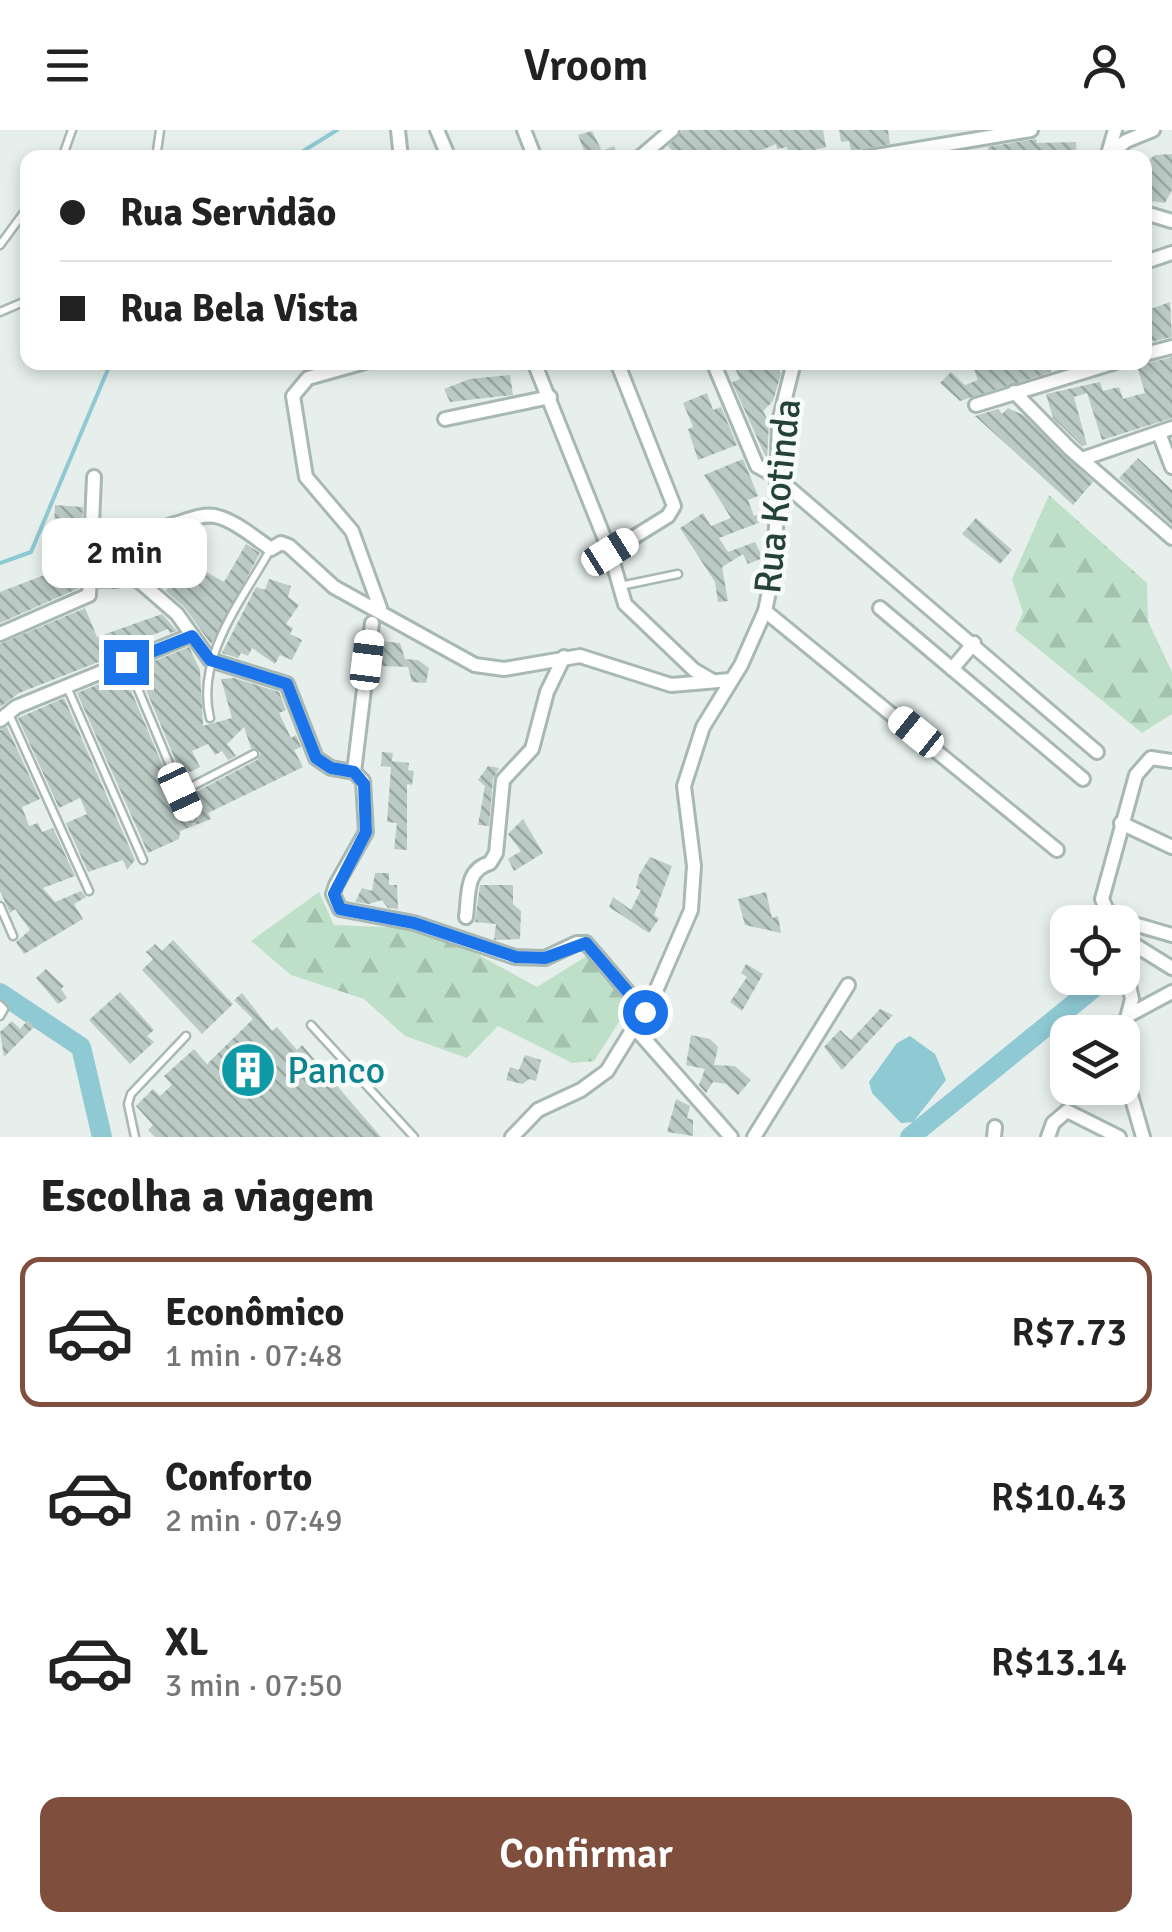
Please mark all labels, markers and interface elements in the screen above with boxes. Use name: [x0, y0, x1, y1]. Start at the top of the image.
icon: menu: [40, 38, 95, 93]
text: Vroom: [523, 38, 649, 93]
icon: person: [1077, 38, 1132, 93]
text: Rua Servidão: [120, 189, 336, 236]
text: Rua Bela Vista: [120, 285, 358, 332]
street label: Rua Kotinda: [744, 396, 811, 596]
callout: 2 min: [44, 517, 208, 587]
car: [577, 523, 643, 581]
text: 2 min: [86, 533, 163, 572]
car: [348, 628, 386, 692]
route end: [104, 640, 149, 685]
car: [883, 701, 949, 763]
car: [154, 758, 206, 826]
map controls: [1050, 905, 1140, 1105]
button: locate: [1050, 905, 1140, 995]
route start: [623, 990, 668, 1035]
button: layers: [1050, 1015, 1140, 1105]
building icon: Panco: [218, 1040, 278, 1100]
place label: Panco: [287, 1047, 385, 1094]
text: Escolha a viagem: [40, 1169, 374, 1224]
icon: car: [45, 1287, 135, 1377]
text: Econômico: [165, 1289, 344, 1336]
text: R$7.73: [1011, 1309, 1127, 1356]
text: 1 min · 07:48: [165, 1336, 343, 1375]
icon: car: [45, 1452, 135, 1542]
text: Conforto: [165, 1454, 312, 1501]
text: R$10.43: [991, 1474, 1127, 1521]
text: 2 min · 07:49: [165, 1501, 343, 1540]
icon: car: [45, 1617, 135, 1707]
text: XL: [165, 1619, 208, 1666]
text: R$13.14: [991, 1639, 1127, 1686]
text: 3 min · 07:50: [165, 1666, 343, 1705]
button: Confirmar: [40, 1797, 1132, 1912]

